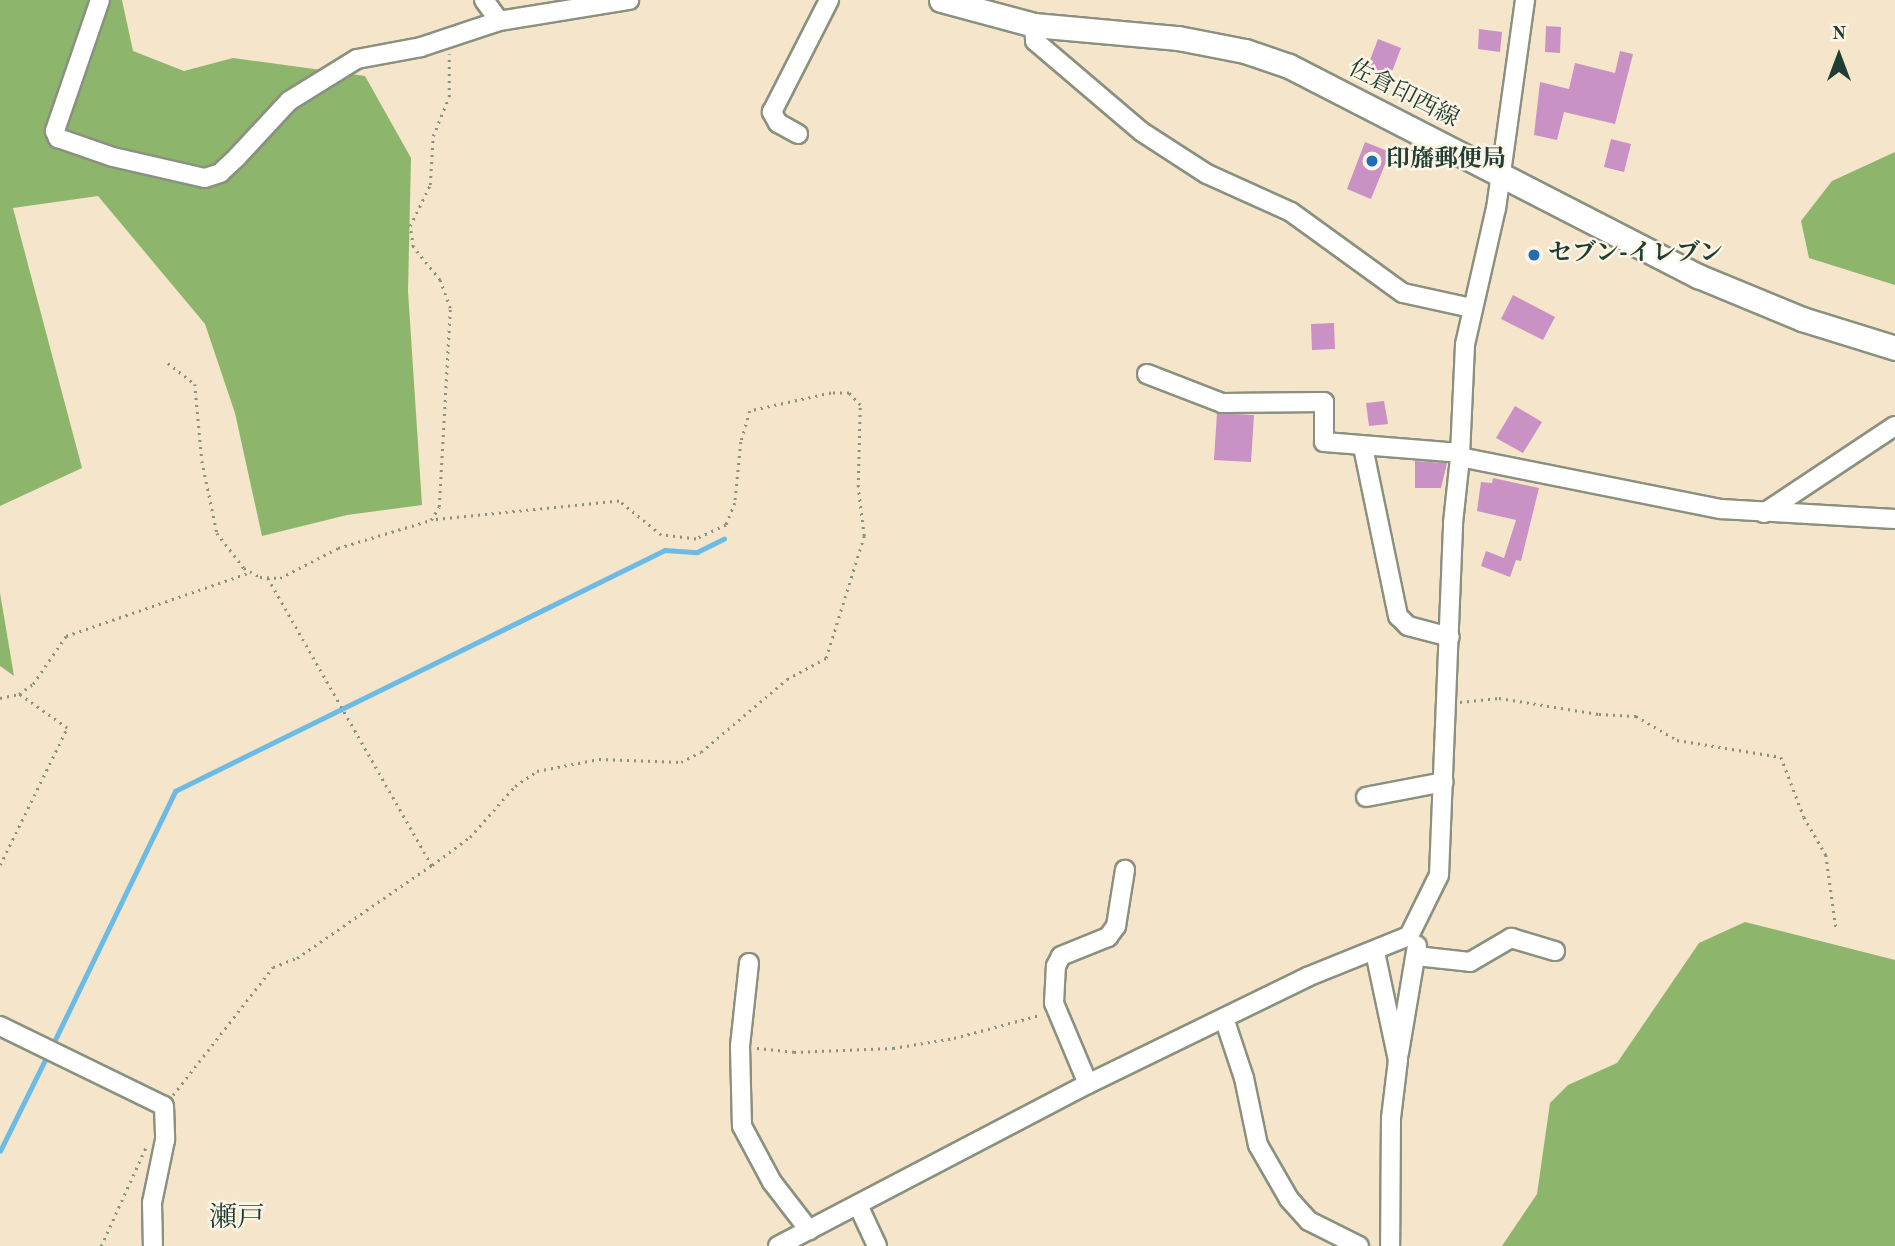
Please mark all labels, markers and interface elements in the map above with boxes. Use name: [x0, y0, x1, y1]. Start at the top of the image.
north arrow: [1804, 21, 1874, 91]
text: N: [1832, 25, 1846, 44]
street label: 佐倉印西線: [1343, 55, 1463, 135]
place label: 印旛郵便局: [1386, 147, 1506, 175]
marker: 印旛郵便局: [1364, 153, 1380, 169]
place label: セブン-イレブン: [1548, 241, 1725, 269]
marker: セブン-イレブン: [1526, 247, 1542, 263]
district label: 瀬戸: [209, 1202, 265, 1236]

